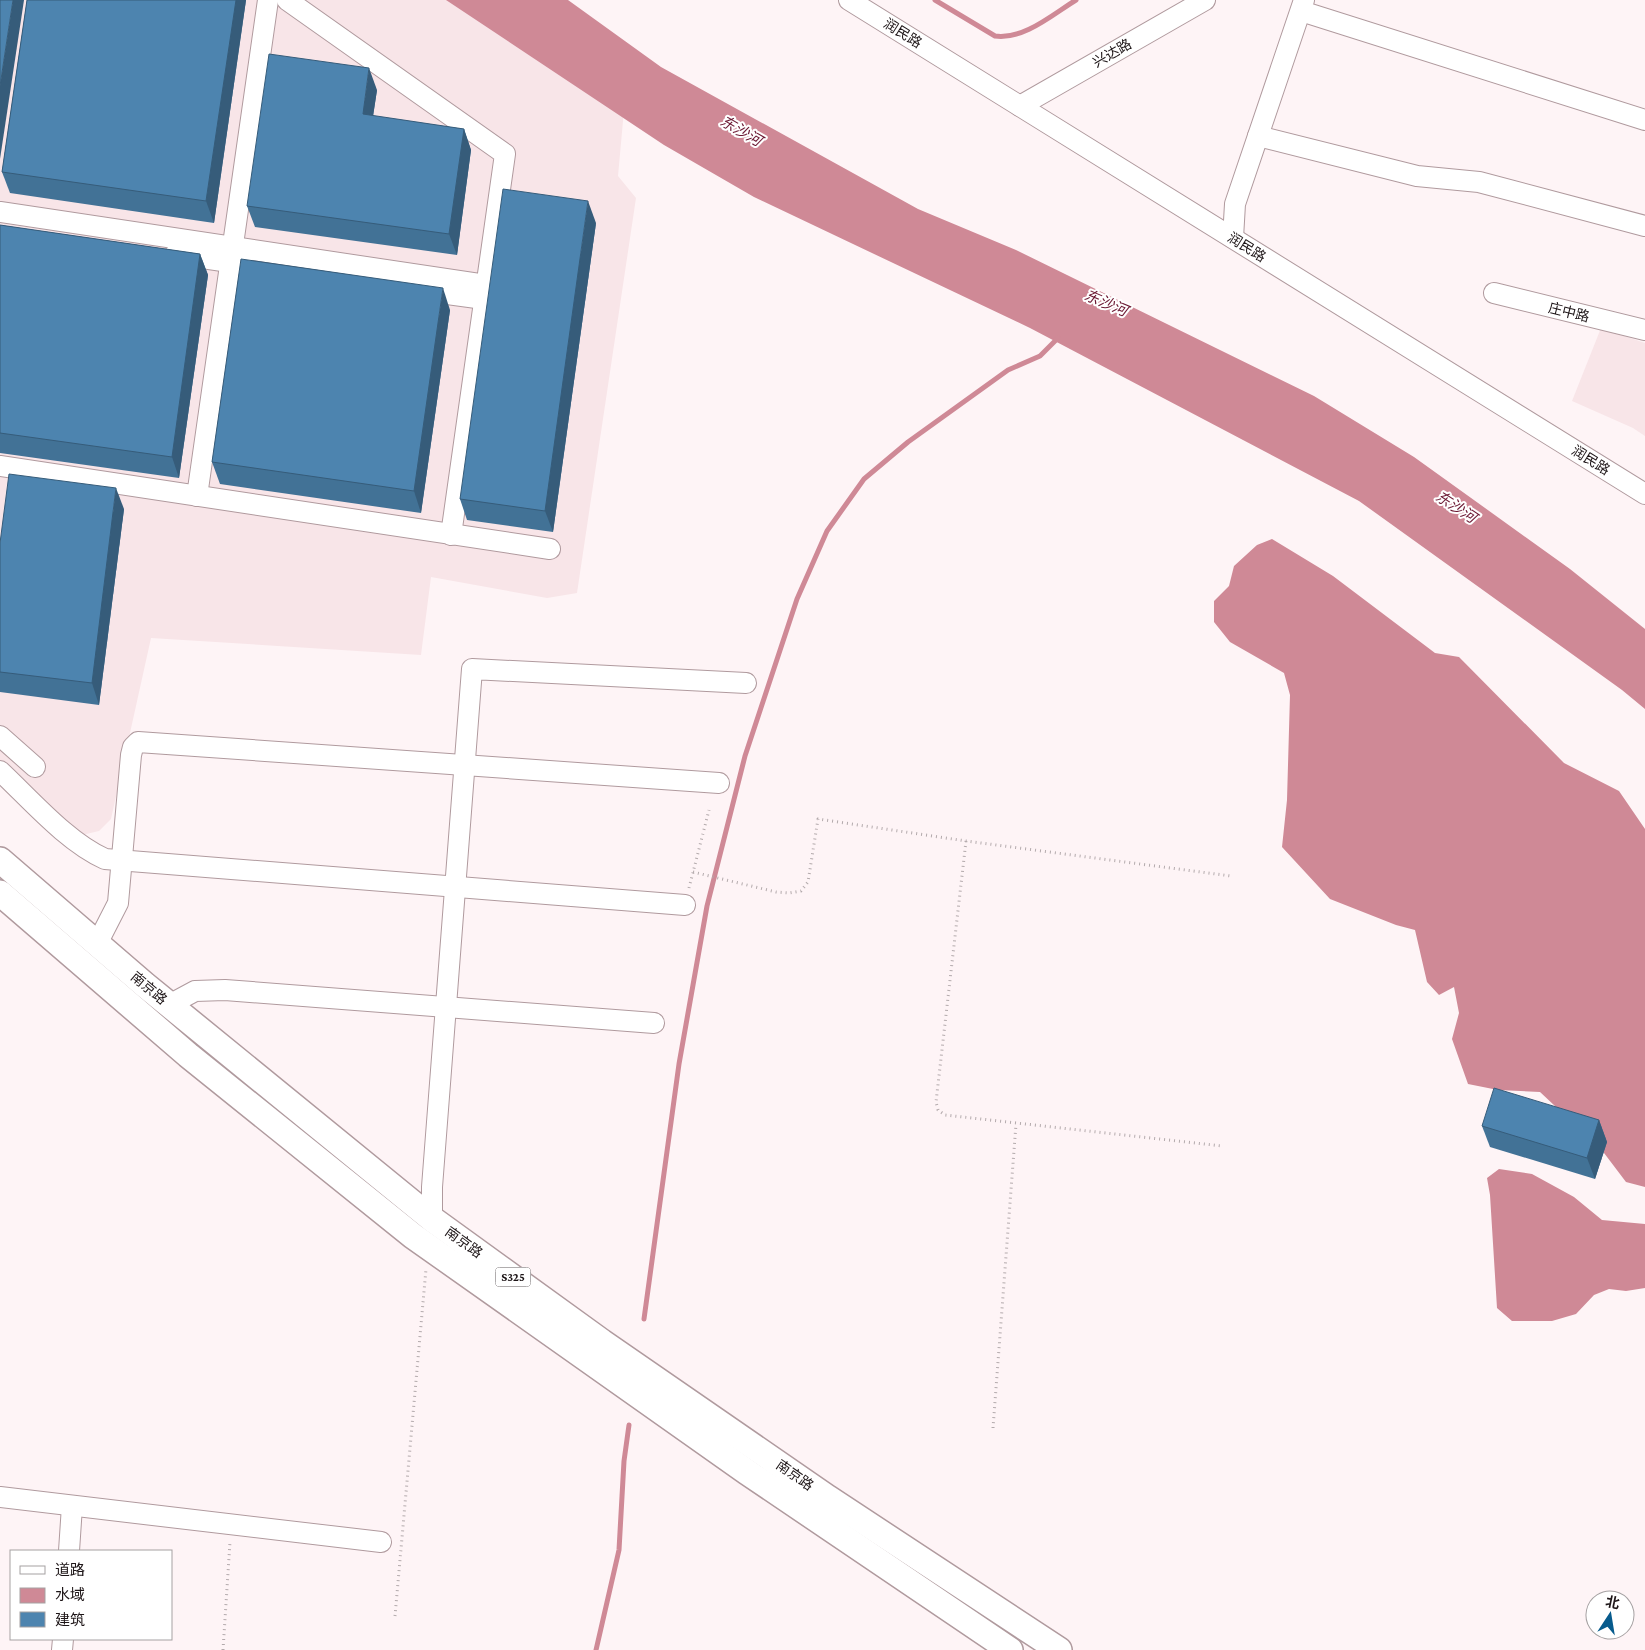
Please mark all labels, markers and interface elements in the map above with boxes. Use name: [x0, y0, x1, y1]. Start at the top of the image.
street label: 润民路: [881, 15, 925, 51]
street label: 兴达路: [1090, 36, 1134, 70]
water label: 东沙河: [718, 113, 767, 151]
street label: 润民路: [1225, 229, 1269, 265]
water label: 东沙河: [1082, 287, 1133, 320]
street label: 庄中路: [1547, 299, 1591, 325]
street label: 润民路: [1569, 442, 1613, 478]
water label: 东沙河: [1433, 488, 1482, 528]
street label: 南京路: [128, 968, 170, 1008]
street label: 南京路: [442, 1223, 486, 1261]
road number: S325: [496, 1268, 530, 1286]
street label: 南京路: [773, 1456, 817, 1494]
legend: [10, 1550, 172, 1640]
text: 道路: [55, 1562, 85, 1578]
text: 水域: [55, 1587, 85, 1603]
north arrow: [1585, 1590, 1635, 1640]
text: 北: [1604, 1593, 1621, 1612]
text: 建筑: [55, 1612, 85, 1628]

